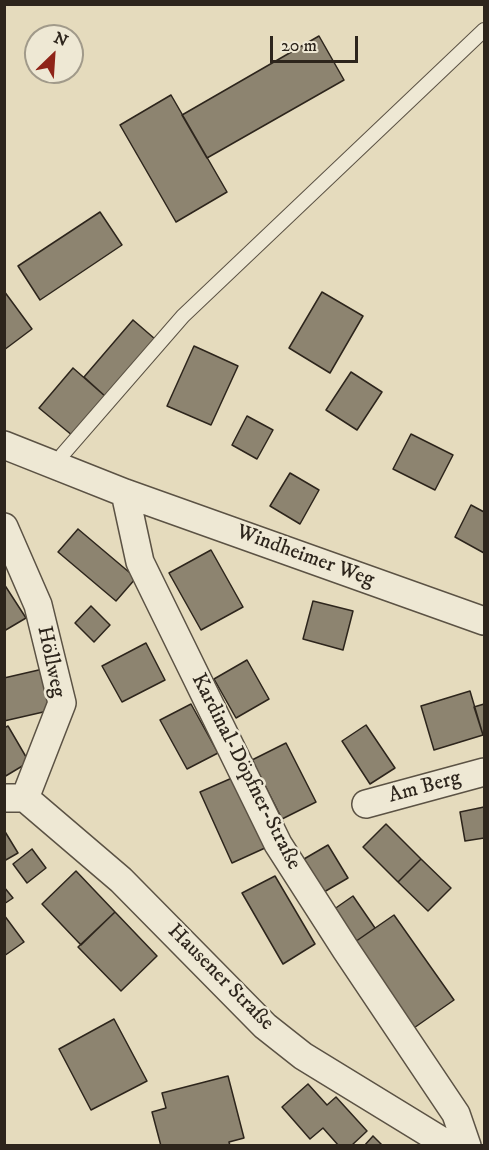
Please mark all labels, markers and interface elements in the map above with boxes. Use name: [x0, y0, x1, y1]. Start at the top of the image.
north arrow: [24, 24, 84, 84]
scale bar: [273, 24, 362, 62]
text: N: [51, 28, 71, 51]
text: 20 m: [281, 35, 317, 57]
street label: Windheimer Weg: [233, 520, 377, 594]
street label: Höllweg: [30, 624, 70, 700]
street label: Kardinal-Döpfner-Straße: [185, 670, 305, 874]
street label: Am Berg: [386, 766, 464, 810]
street label: Hausener Straße: [162, 920, 278, 1036]

